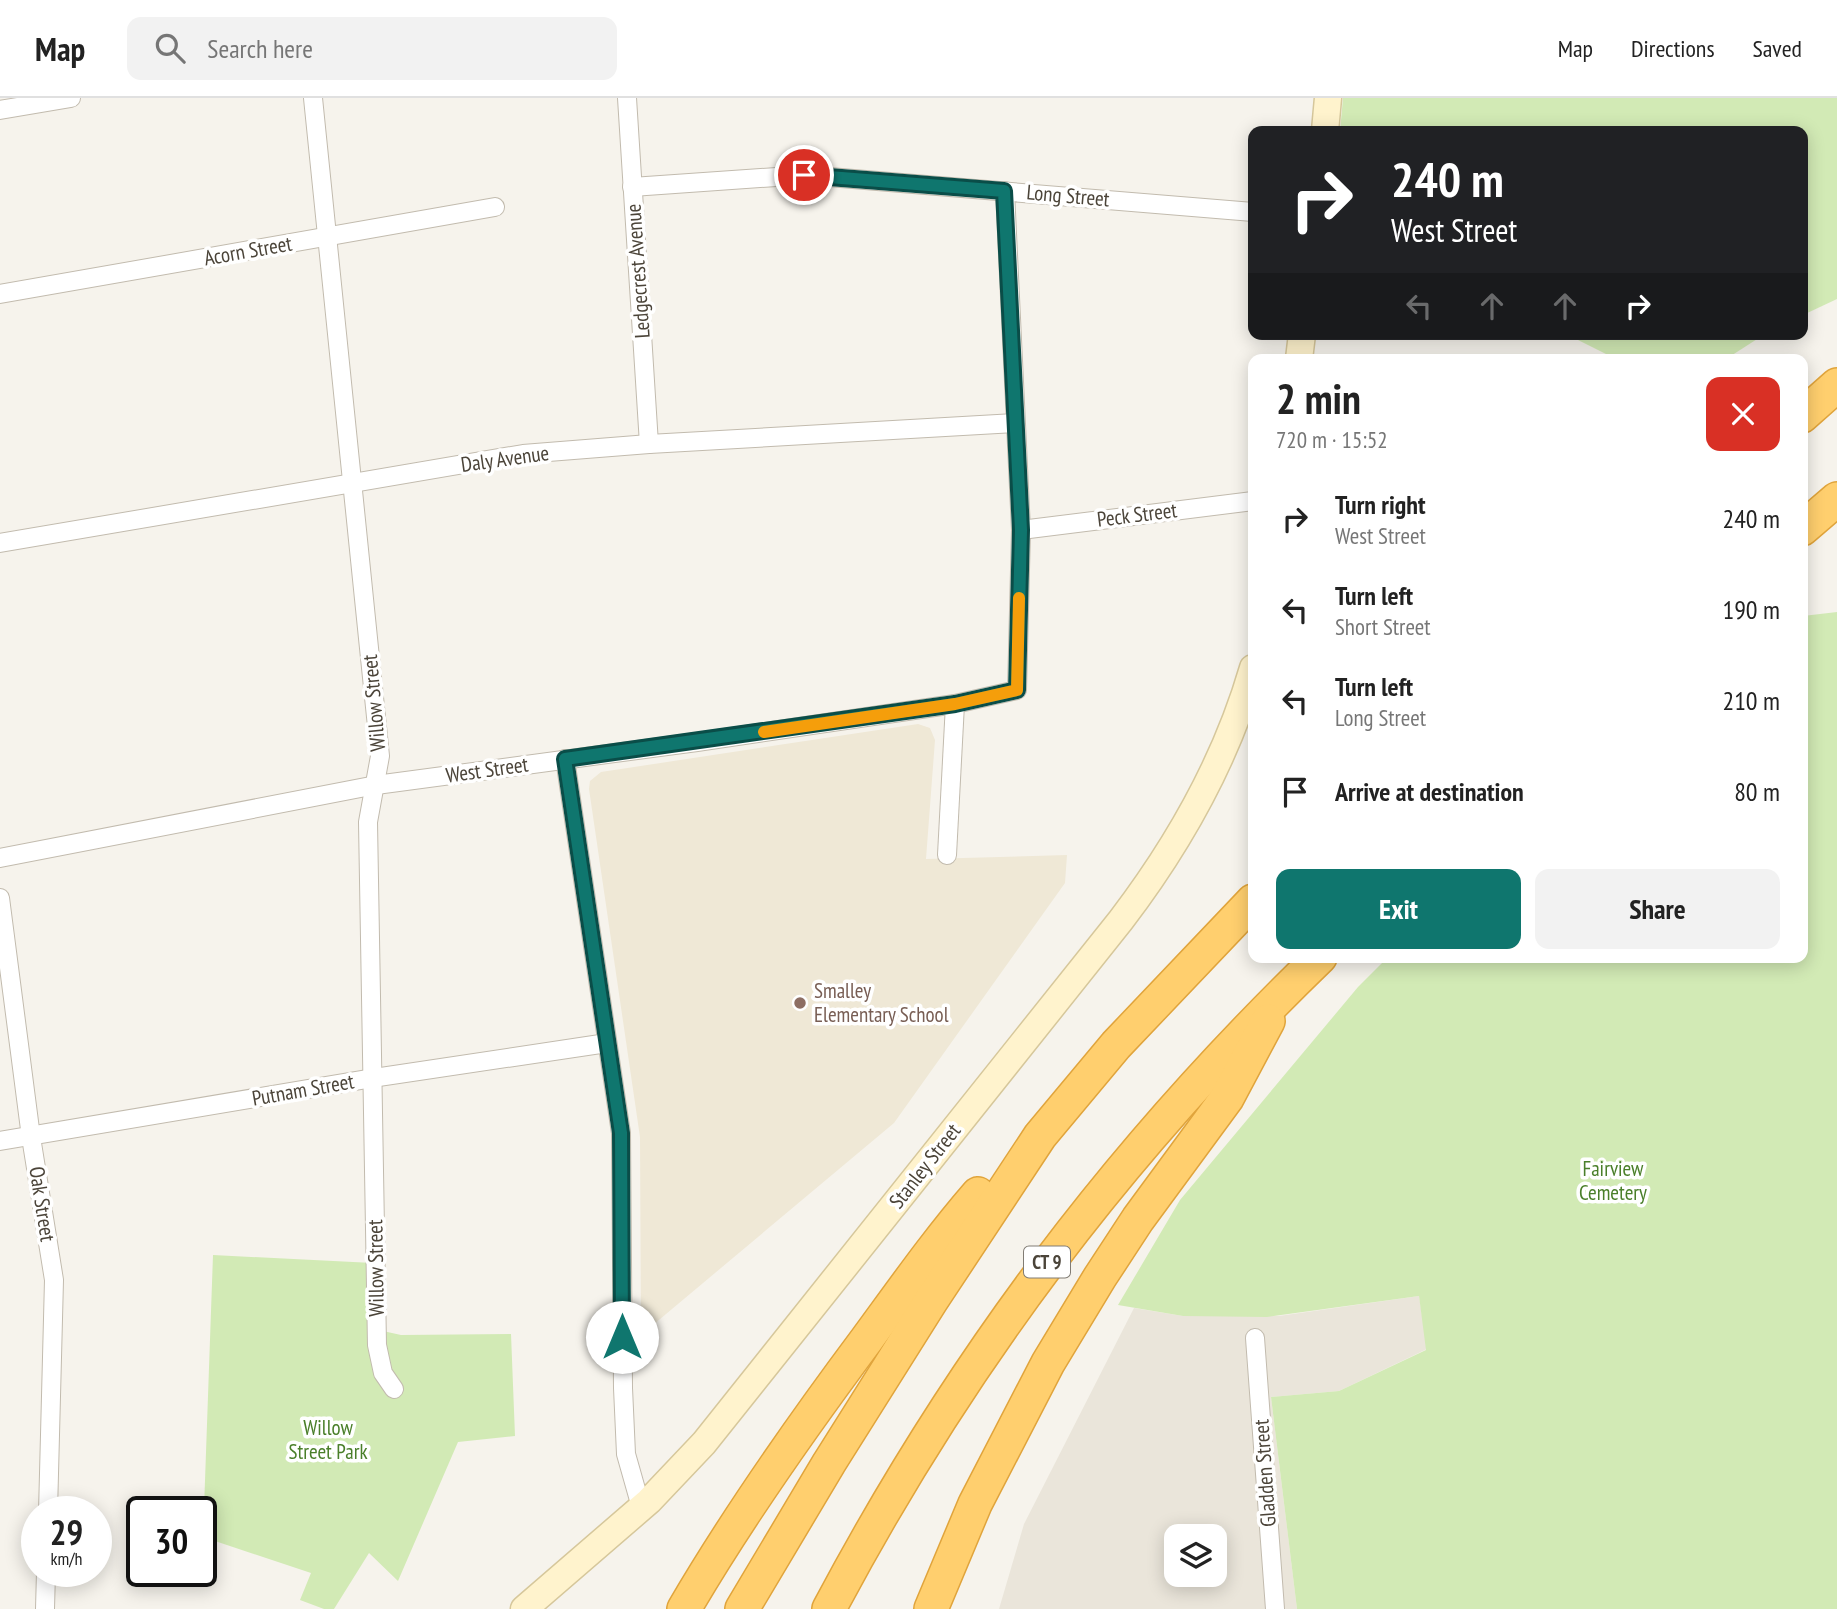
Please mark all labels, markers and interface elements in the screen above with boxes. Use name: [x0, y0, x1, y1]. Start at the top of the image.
search box: [127, 17, 617, 80]
text: Map: [35, 27, 85, 70]
icon: search: [151, 29, 189, 67]
text: Search here: [207, 32, 313, 65]
text: Map: [1558, 33, 1593, 64]
text: Directions: [1631, 33, 1715, 64]
text: Saved: [1753, 33, 1802, 64]
pin: [774, 145, 834, 205]
text: 240 m: [1391, 147, 1504, 211]
icon: right: [1276, 154, 1367, 245]
icon: arrive: [785, 156, 823, 194]
street label: Long Street: [1025, 178, 1111, 213]
street label: Ledgecrest Avenue: [619, 203, 656, 339]
text: West Street: [1391, 209, 1517, 251]
street label: Acorn Street: [202, 229, 294, 272]
icon: left: [1400, 287, 1438, 325]
icon: ahead: [1473, 287, 1511, 325]
icon: ahead: [1546, 287, 1584, 325]
icon: right: [1619, 287, 1657, 325]
text: 2 min: [1276, 371, 1361, 426]
button: close: [1706, 377, 1780, 451]
text: 720 m · 15:52: [1276, 425, 1388, 454]
street label: Daly Avenue: [459, 439, 551, 478]
text: Turn right: [1335, 488, 1426, 521]
street label: Peck Street: [1095, 496, 1179, 533]
icon: right: [1276, 500, 1314, 538]
text: 240 m: [1722, 502, 1780, 535]
text: West Street: [1335, 521, 1426, 550]
text: Turn left: [1335, 579, 1413, 612]
icon: left: [1276, 591, 1314, 629]
text: 190 m: [1722, 593, 1780, 626]
text: Short Street: [1335, 612, 1431, 641]
street label: Willow Street: [356, 653, 391, 753]
text: Turn left: [1335, 670, 1413, 703]
icon: left: [1276, 682, 1314, 720]
text: 210 m: [1722, 684, 1780, 717]
text: Long Street: [1335, 703, 1426, 732]
street label: West Street: [444, 750, 530, 789]
icon: arrive: [1276, 773, 1314, 811]
text: Arrive at destination: [1335, 775, 1524, 808]
text: 80 m: [1734, 775, 1780, 808]
button: Exit: [1276, 869, 1521, 949]
button: Share: [1535, 869, 1780, 949]
place label: Smalley Elementary School: [814, 977, 949, 1028]
marker: Smalley Elementary School: [792, 995, 808, 1011]
street label: Putnam Street: [250, 1067, 356, 1112]
street label: Stanley Street: [883, 1117, 966, 1214]
park label: Fairview Cemetery: [1579, 1155, 1647, 1206]
street label: Oak Street: [23, 1165, 62, 1244]
street label: Willow Street: [361, 1219, 390, 1317]
road number: CT 9: [1024, 1246, 1070, 1278]
position arrow: [585, 1300, 659, 1374]
park label: Willow Street Park: [288, 1414, 368, 1465]
street label: Gladden Street: [1247, 1418, 1282, 1528]
speed limit sign: 30: [126, 1496, 217, 1587]
text: 29: [50, 1509, 83, 1555]
map controls: [1164, 1524, 1227, 1587]
button: layers: [1164, 1524, 1227, 1587]
text: km/h: [51, 1547, 82, 1570]

